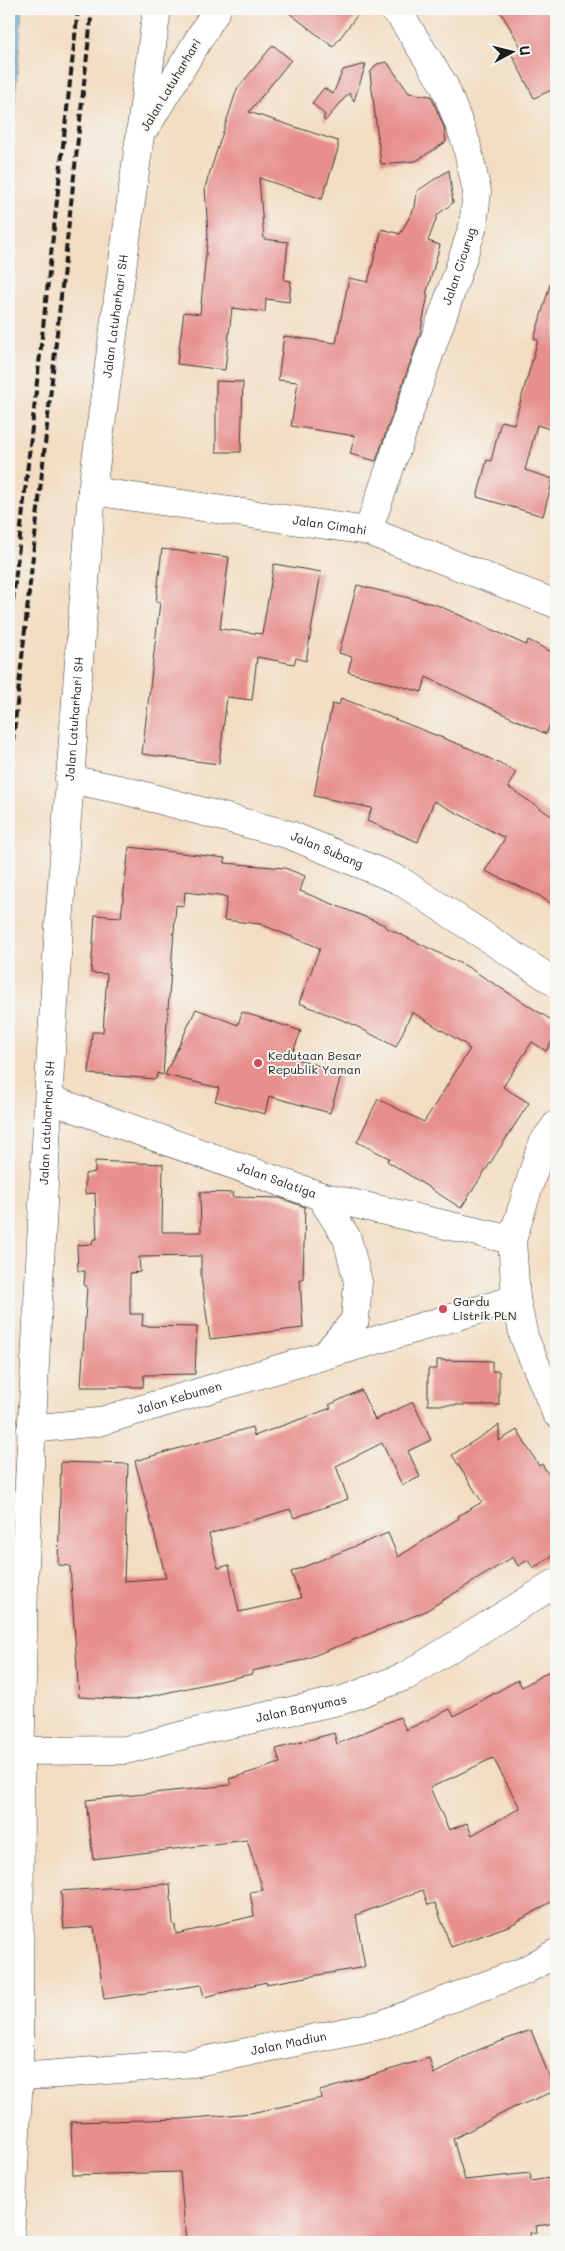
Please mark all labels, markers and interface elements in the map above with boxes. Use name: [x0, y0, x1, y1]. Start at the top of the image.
north arrow: [488, 28, 538, 78]
street label: Jalan Latuharhari: [136, 35, 204, 134]
text: U: [515, 44, 535, 56]
street label: Jalan Cicurug: [438, 225, 479, 307]
street label: Jalan Latuharhari SH: [98, 253, 131, 379]
street label: Jalan Cimahi: [291, 511, 368, 538]
street label: Jalan Latuharhari SH: [61, 656, 86, 781]
street label: Jalan Subang: [289, 827, 366, 871]
place label: Kedutaan Besar Republik Yaman: [268, 1047, 362, 1077]
marker: Kedutaan Besar Republik Yaman: [252, 1057, 264, 1069]
street label: Jalan Latuharhari SH: [35, 1060, 57, 1185]
street label: Jalan Salatiga: [235, 1158, 319, 1201]
place label: Gardu Listrik PLN: [453, 1293, 517, 1323]
marker: Gardu Listrik PLN: [437, 1303, 449, 1315]
street label: Jalan Kebumen: [135, 1377, 223, 1417]
street label: Jalan Banyumas: [254, 1690, 349, 1725]
street label: Jalan Madiun: [249, 2027, 328, 2058]

